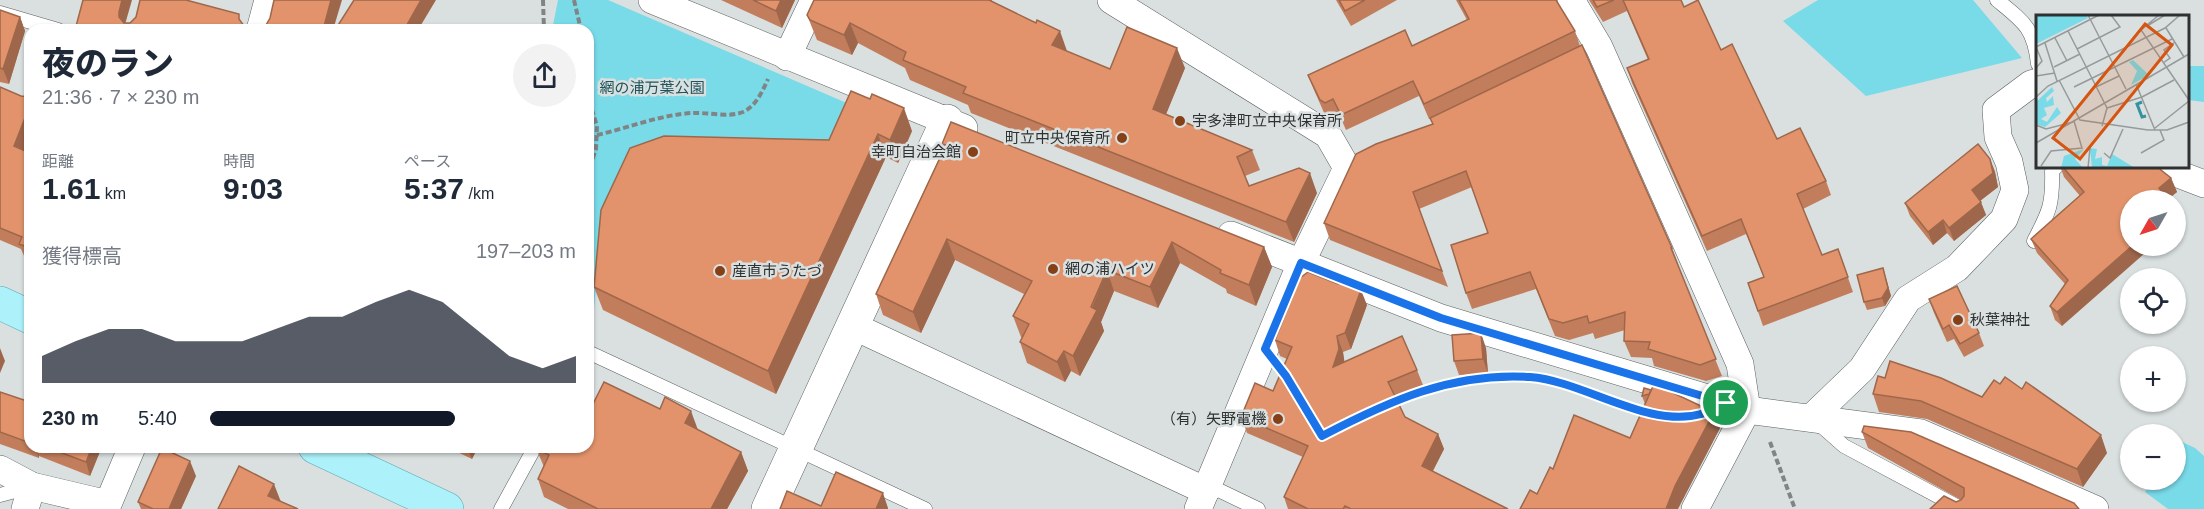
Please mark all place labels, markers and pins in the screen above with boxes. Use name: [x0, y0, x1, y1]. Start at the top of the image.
place label: 宇多津町立中央保育所: [1192, 112, 1342, 129]
marker: 宇多津町立中央保育所: [1173, 114, 1187, 128]
place label: 町立中央保育所: [1005, 129, 1110, 146]
marker: 町立中央保育所: [1115, 131, 1129, 145]
place label: 幸町自治会館: [871, 143, 961, 160]
marker: 幸町自治会館: [966, 145, 980, 159]
place label: 網の浦ハイツ: [1065, 260, 1155, 277]
place label: 産直市うたづ: [732, 262, 822, 279]
marker: 網の浦ハイツ: [1046, 262, 1060, 276]
marker: 産直市うたづ: [713, 264, 727, 278]
place label: 秋葉神社: [1970, 311, 2030, 328]
marker: 秋葉神社: [1951, 313, 1965, 327]
pin: [1700, 377, 1751, 428]
place label: （有）矢野電機: [1161, 410, 1266, 427]
marker: （有）矢野電機: [1271, 412, 1285, 426]

